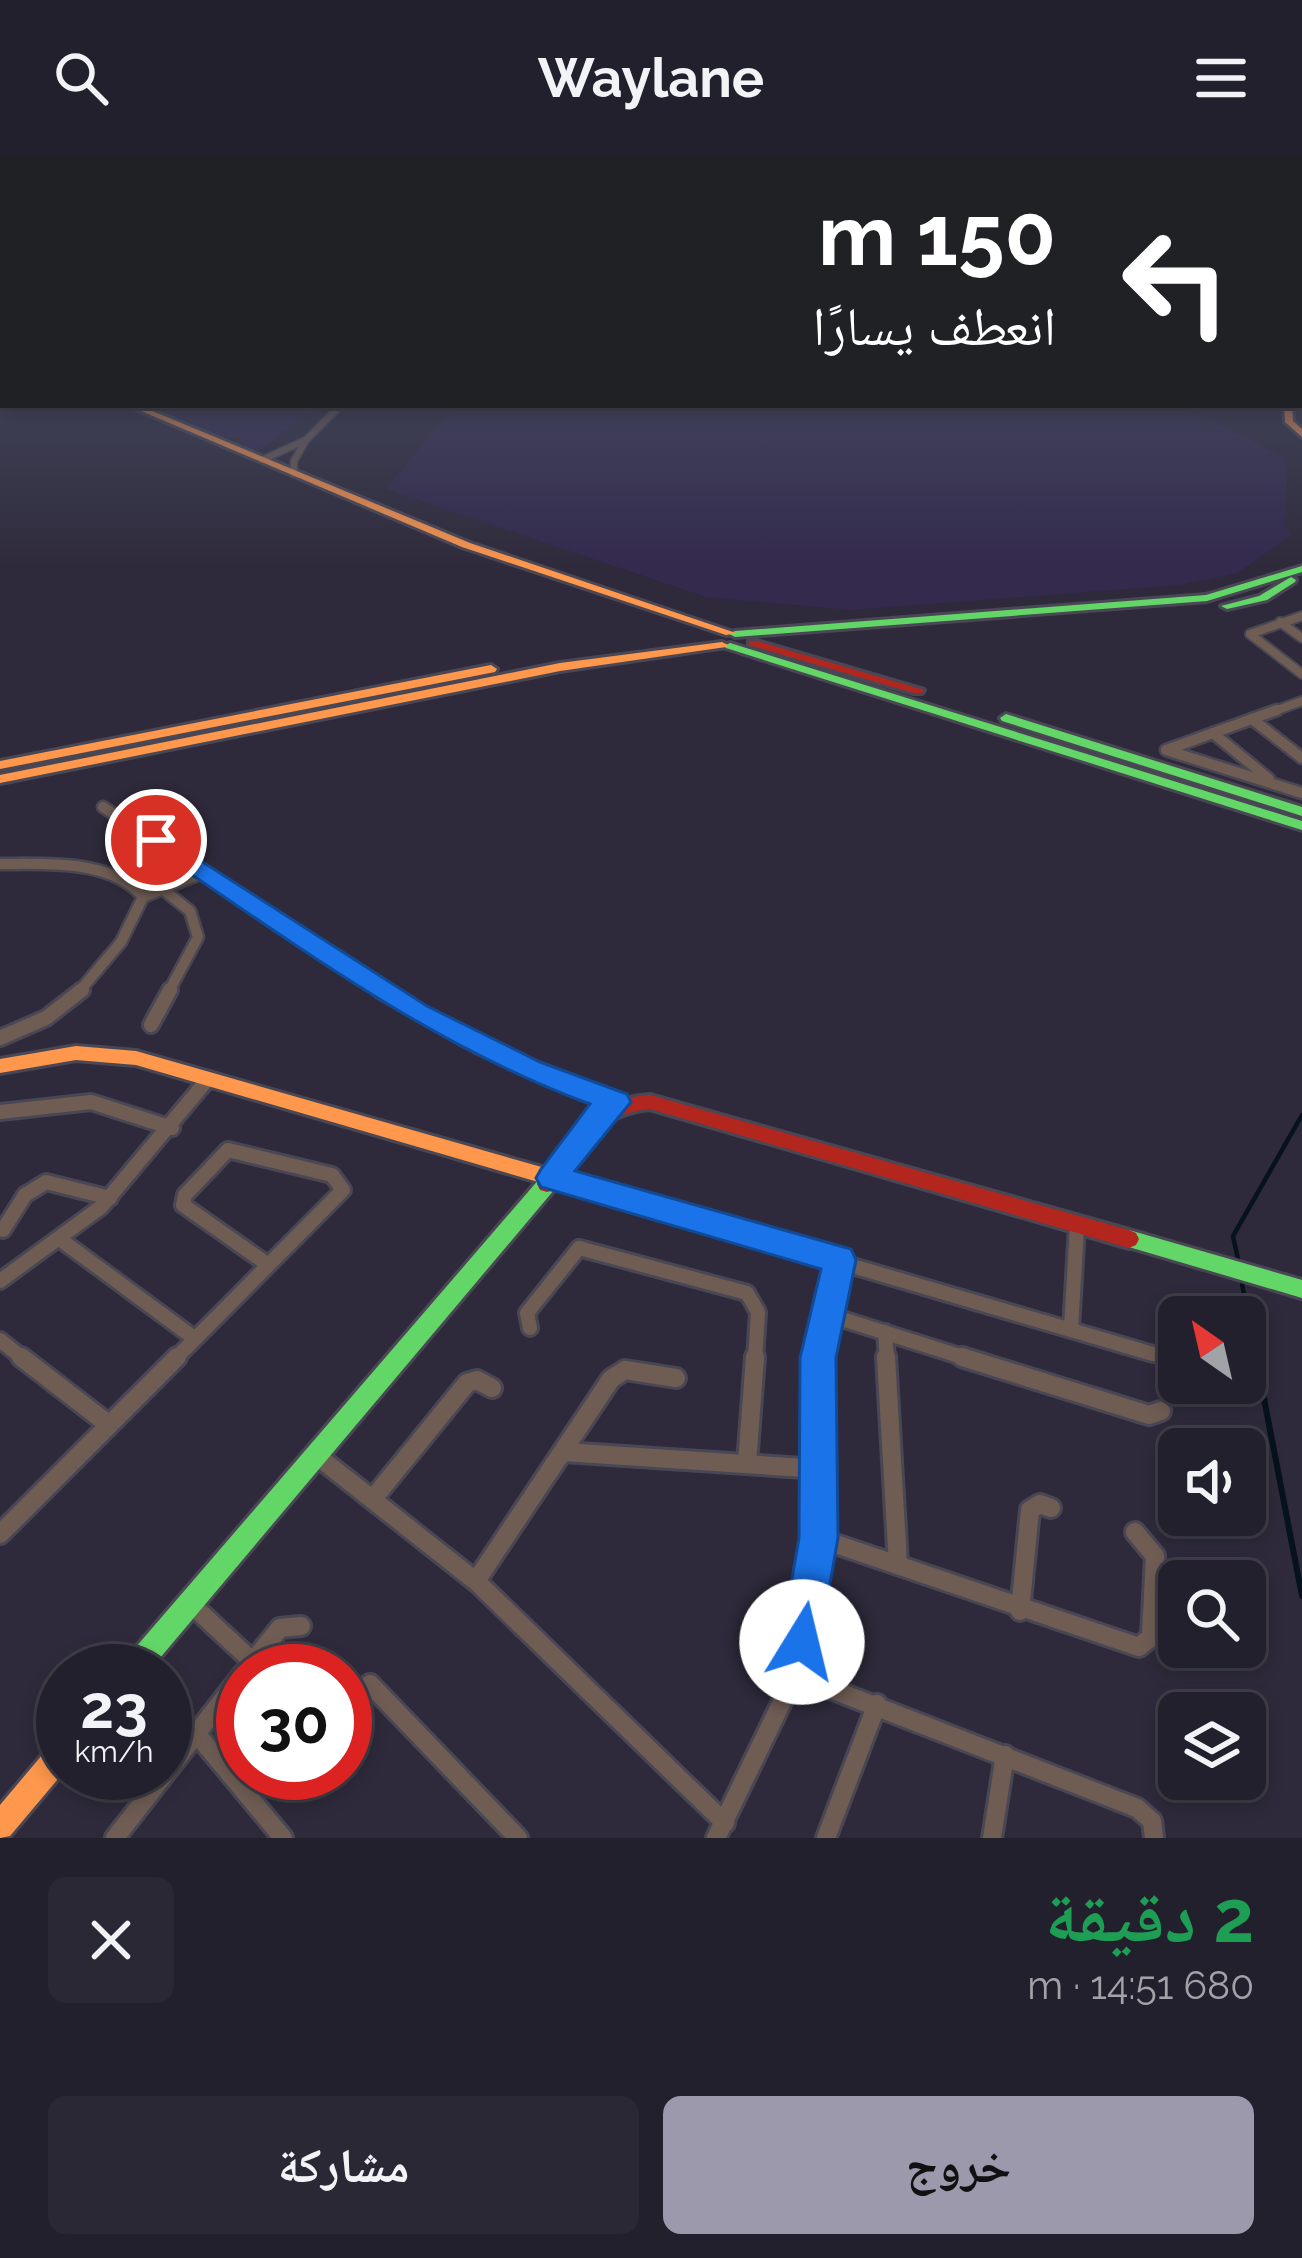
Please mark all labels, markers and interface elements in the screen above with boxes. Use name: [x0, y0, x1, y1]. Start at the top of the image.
icon: search: [48, 45, 114, 111]
icon: menu: [1188, 45, 1254, 111]
text: Waylane: [538, 46, 764, 110]
text: 150 m: [818, 186, 1056, 285]
icon: left: [1098, 204, 1254, 360]
text: انعطف يسارًا: [812, 294, 1056, 358]
pin: [105, 789, 207, 891]
icon: arrive: [123, 807, 189, 873]
north arrow: [1158, 1296, 1266, 1404]
map controls: [1158, 1296, 1266, 1800]
button: sound: [1158, 1428, 1266, 1536]
button: search: [1158, 1560, 1266, 1668]
position arrow: [739, 1579, 865, 1705]
speed limit sign: 30: [216, 1644, 372, 1800]
text: 23: [80, 1672, 148, 1742]
button: layers: [1158, 1692, 1266, 1800]
text: km/h: [74, 1734, 154, 1769]
text: 2 دقيقة: [1045, 1874, 1254, 1959]
button: close: [48, 1877, 174, 2003]
text: 680 m · 14:51: [1027, 1962, 1254, 2008]
button: مشاركة: [48, 2096, 639, 2234]
button: خروج: [663, 2096, 1254, 2234]

